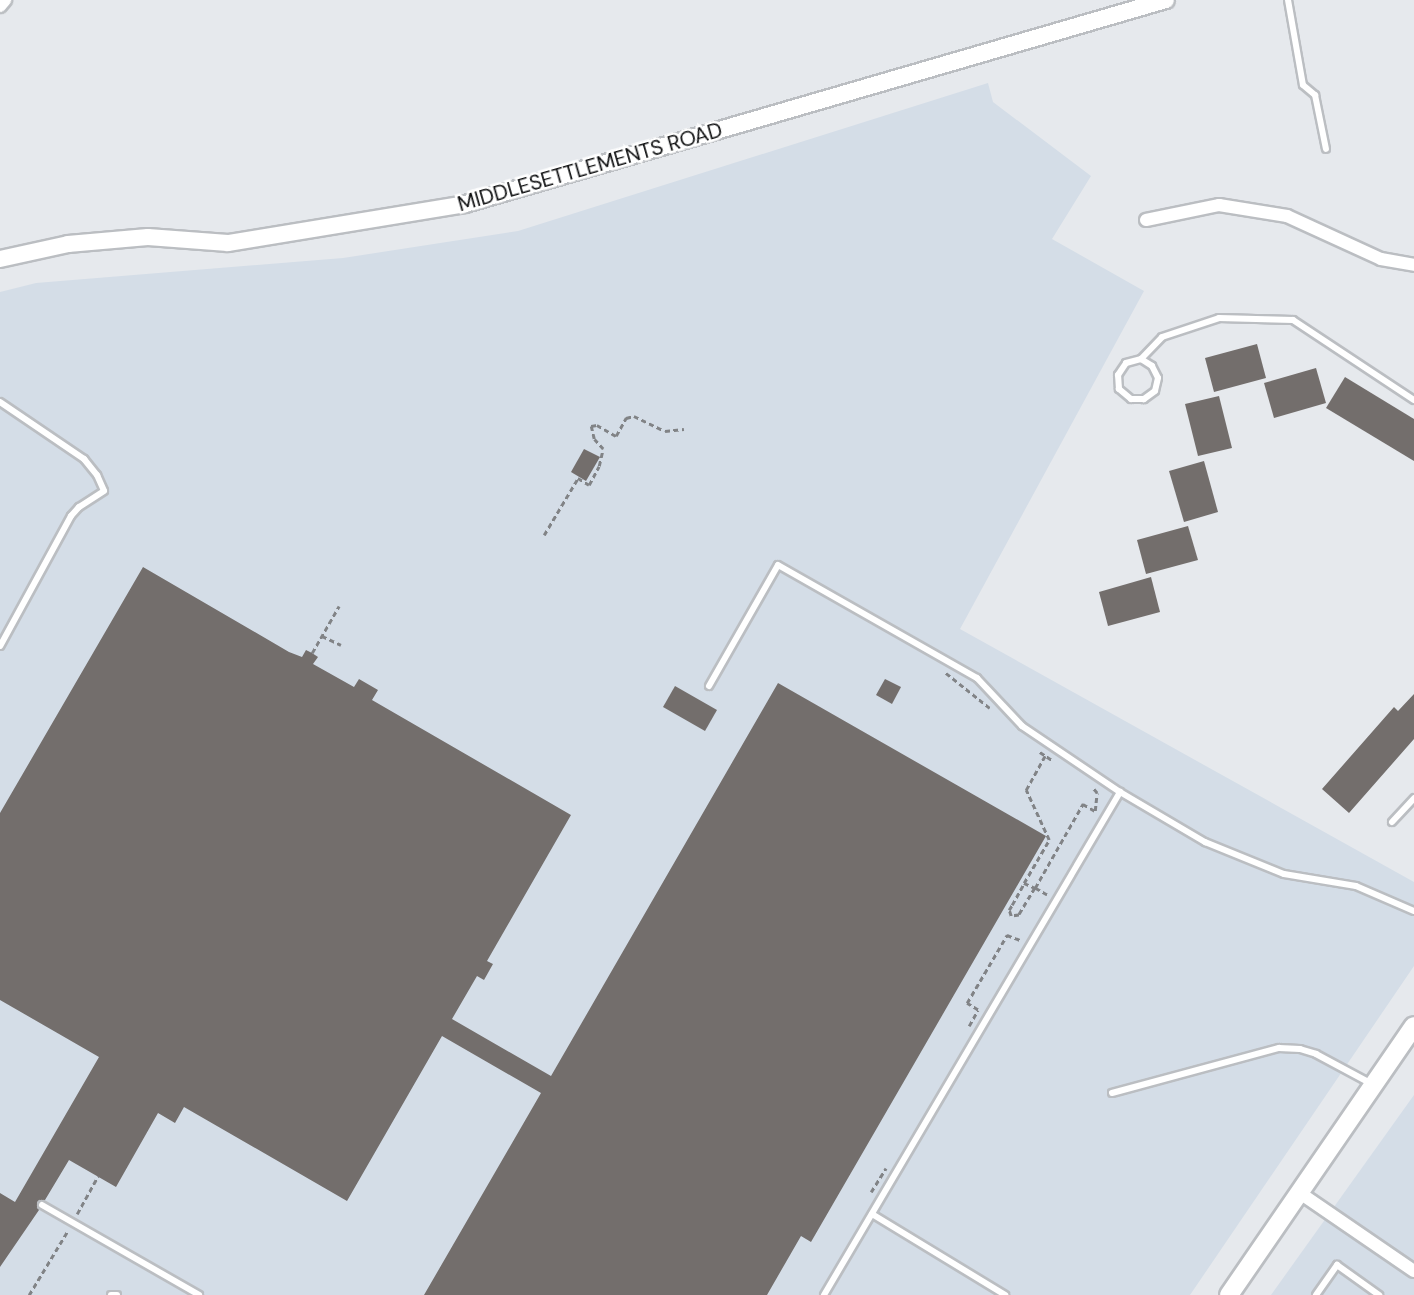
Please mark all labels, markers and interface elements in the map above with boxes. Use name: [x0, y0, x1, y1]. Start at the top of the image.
street label: MIDDLESETTLEMENTS ROAD: [455, 117, 725, 217]

